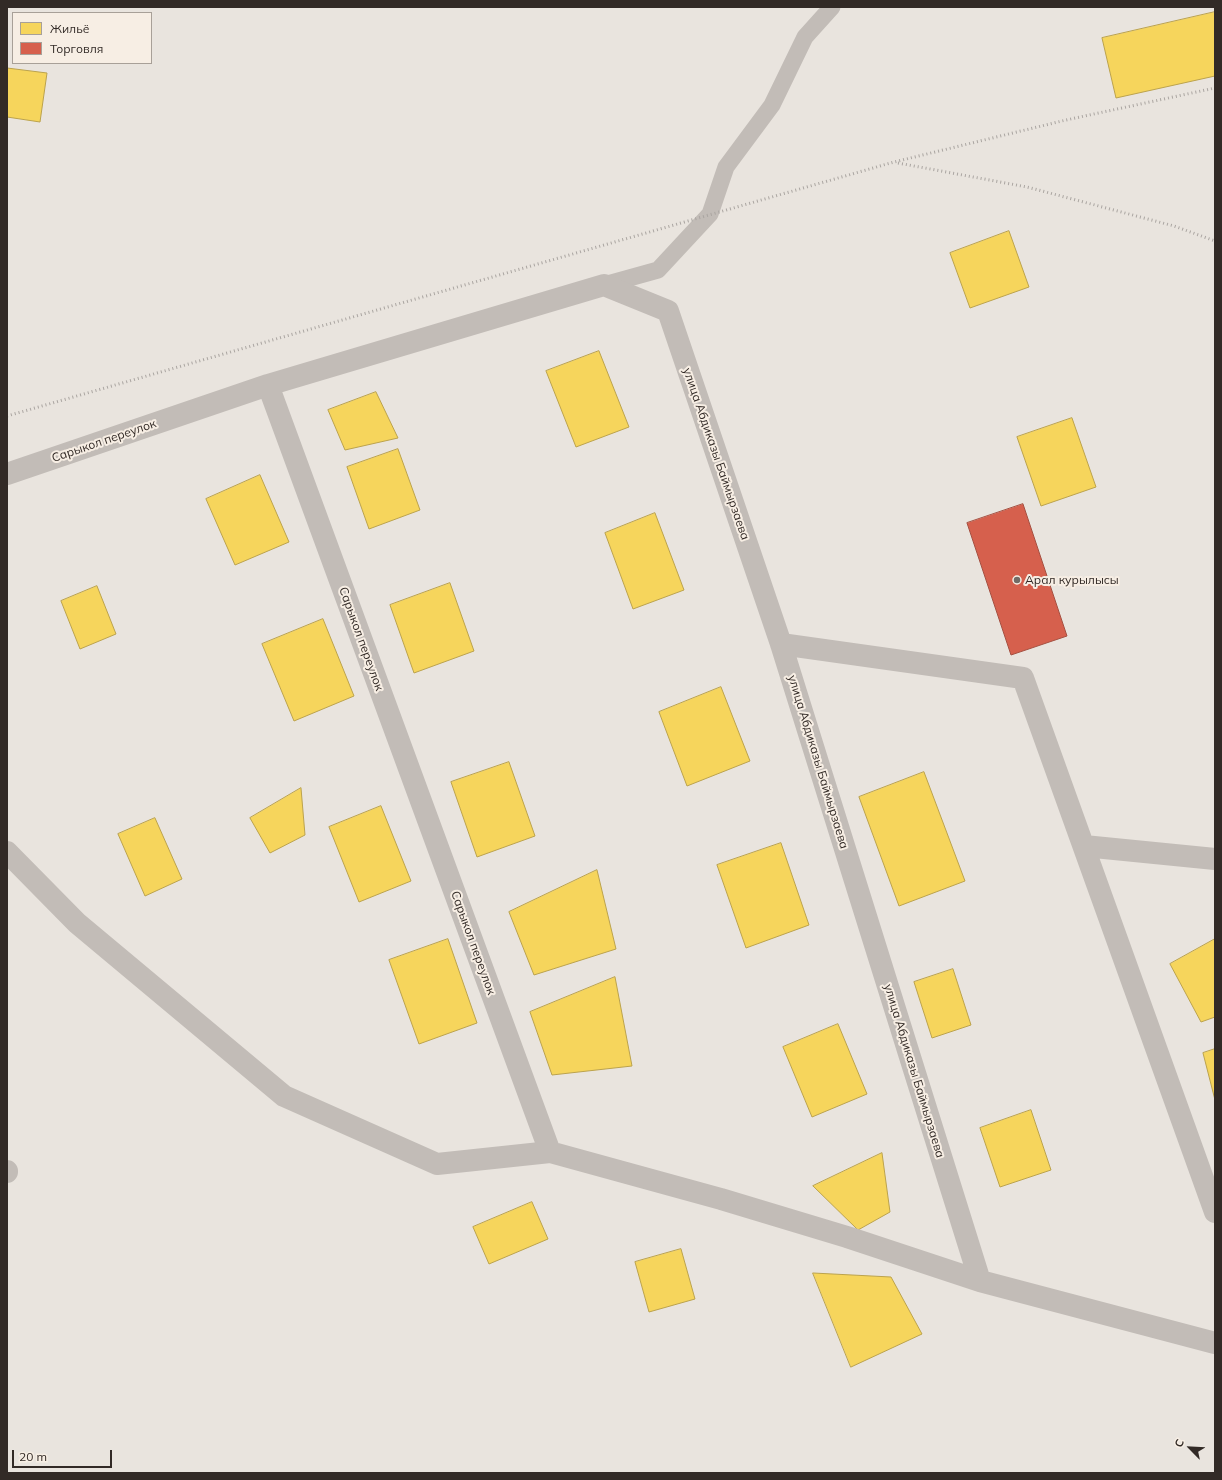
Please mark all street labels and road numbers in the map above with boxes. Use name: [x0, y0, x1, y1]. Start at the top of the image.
street label: улица Абдиказы Баймырзаева: [680, 366, 752, 542]
street label: Сарыкол переулок: [50, 416, 158, 466]
street label: Сарыкол переулок: [336, 585, 386, 693]
street label: улица Абдиказы Баймырзаева: [785, 673, 851, 851]
street label: Сарыкол переулок: [448, 889, 498, 997]
street label: улица Абдиказы Баймырзаева: [881, 982, 947, 1160]

